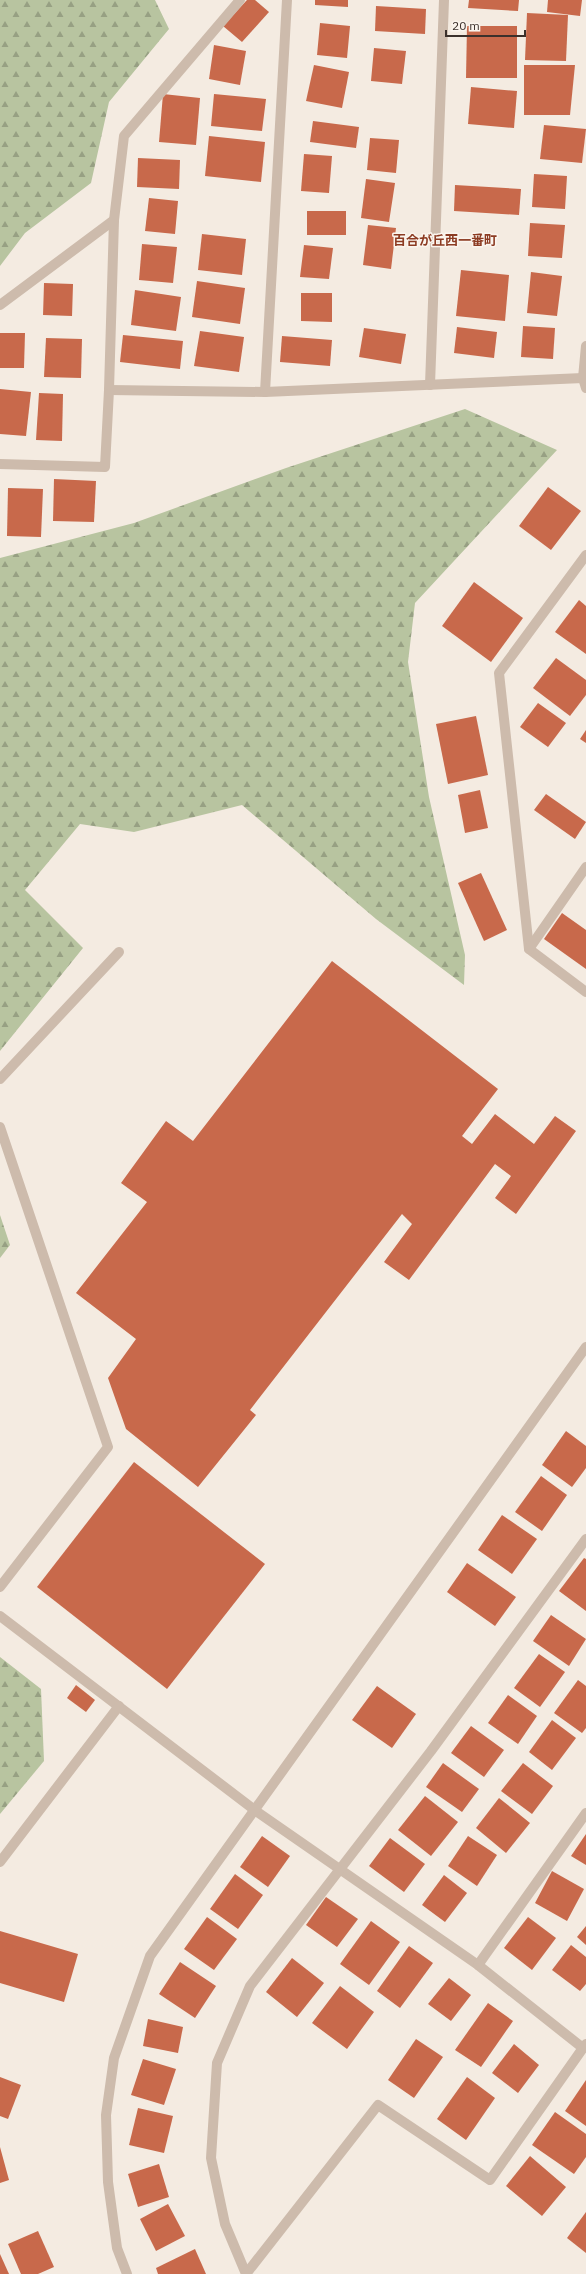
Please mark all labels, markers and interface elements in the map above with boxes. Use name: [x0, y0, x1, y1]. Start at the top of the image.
scale bar: [446, 12, 525, 38]
text: 20 m: [452, 18, 480, 33]
district label: 百合が丘西一番町: [393, 232, 497, 249]

